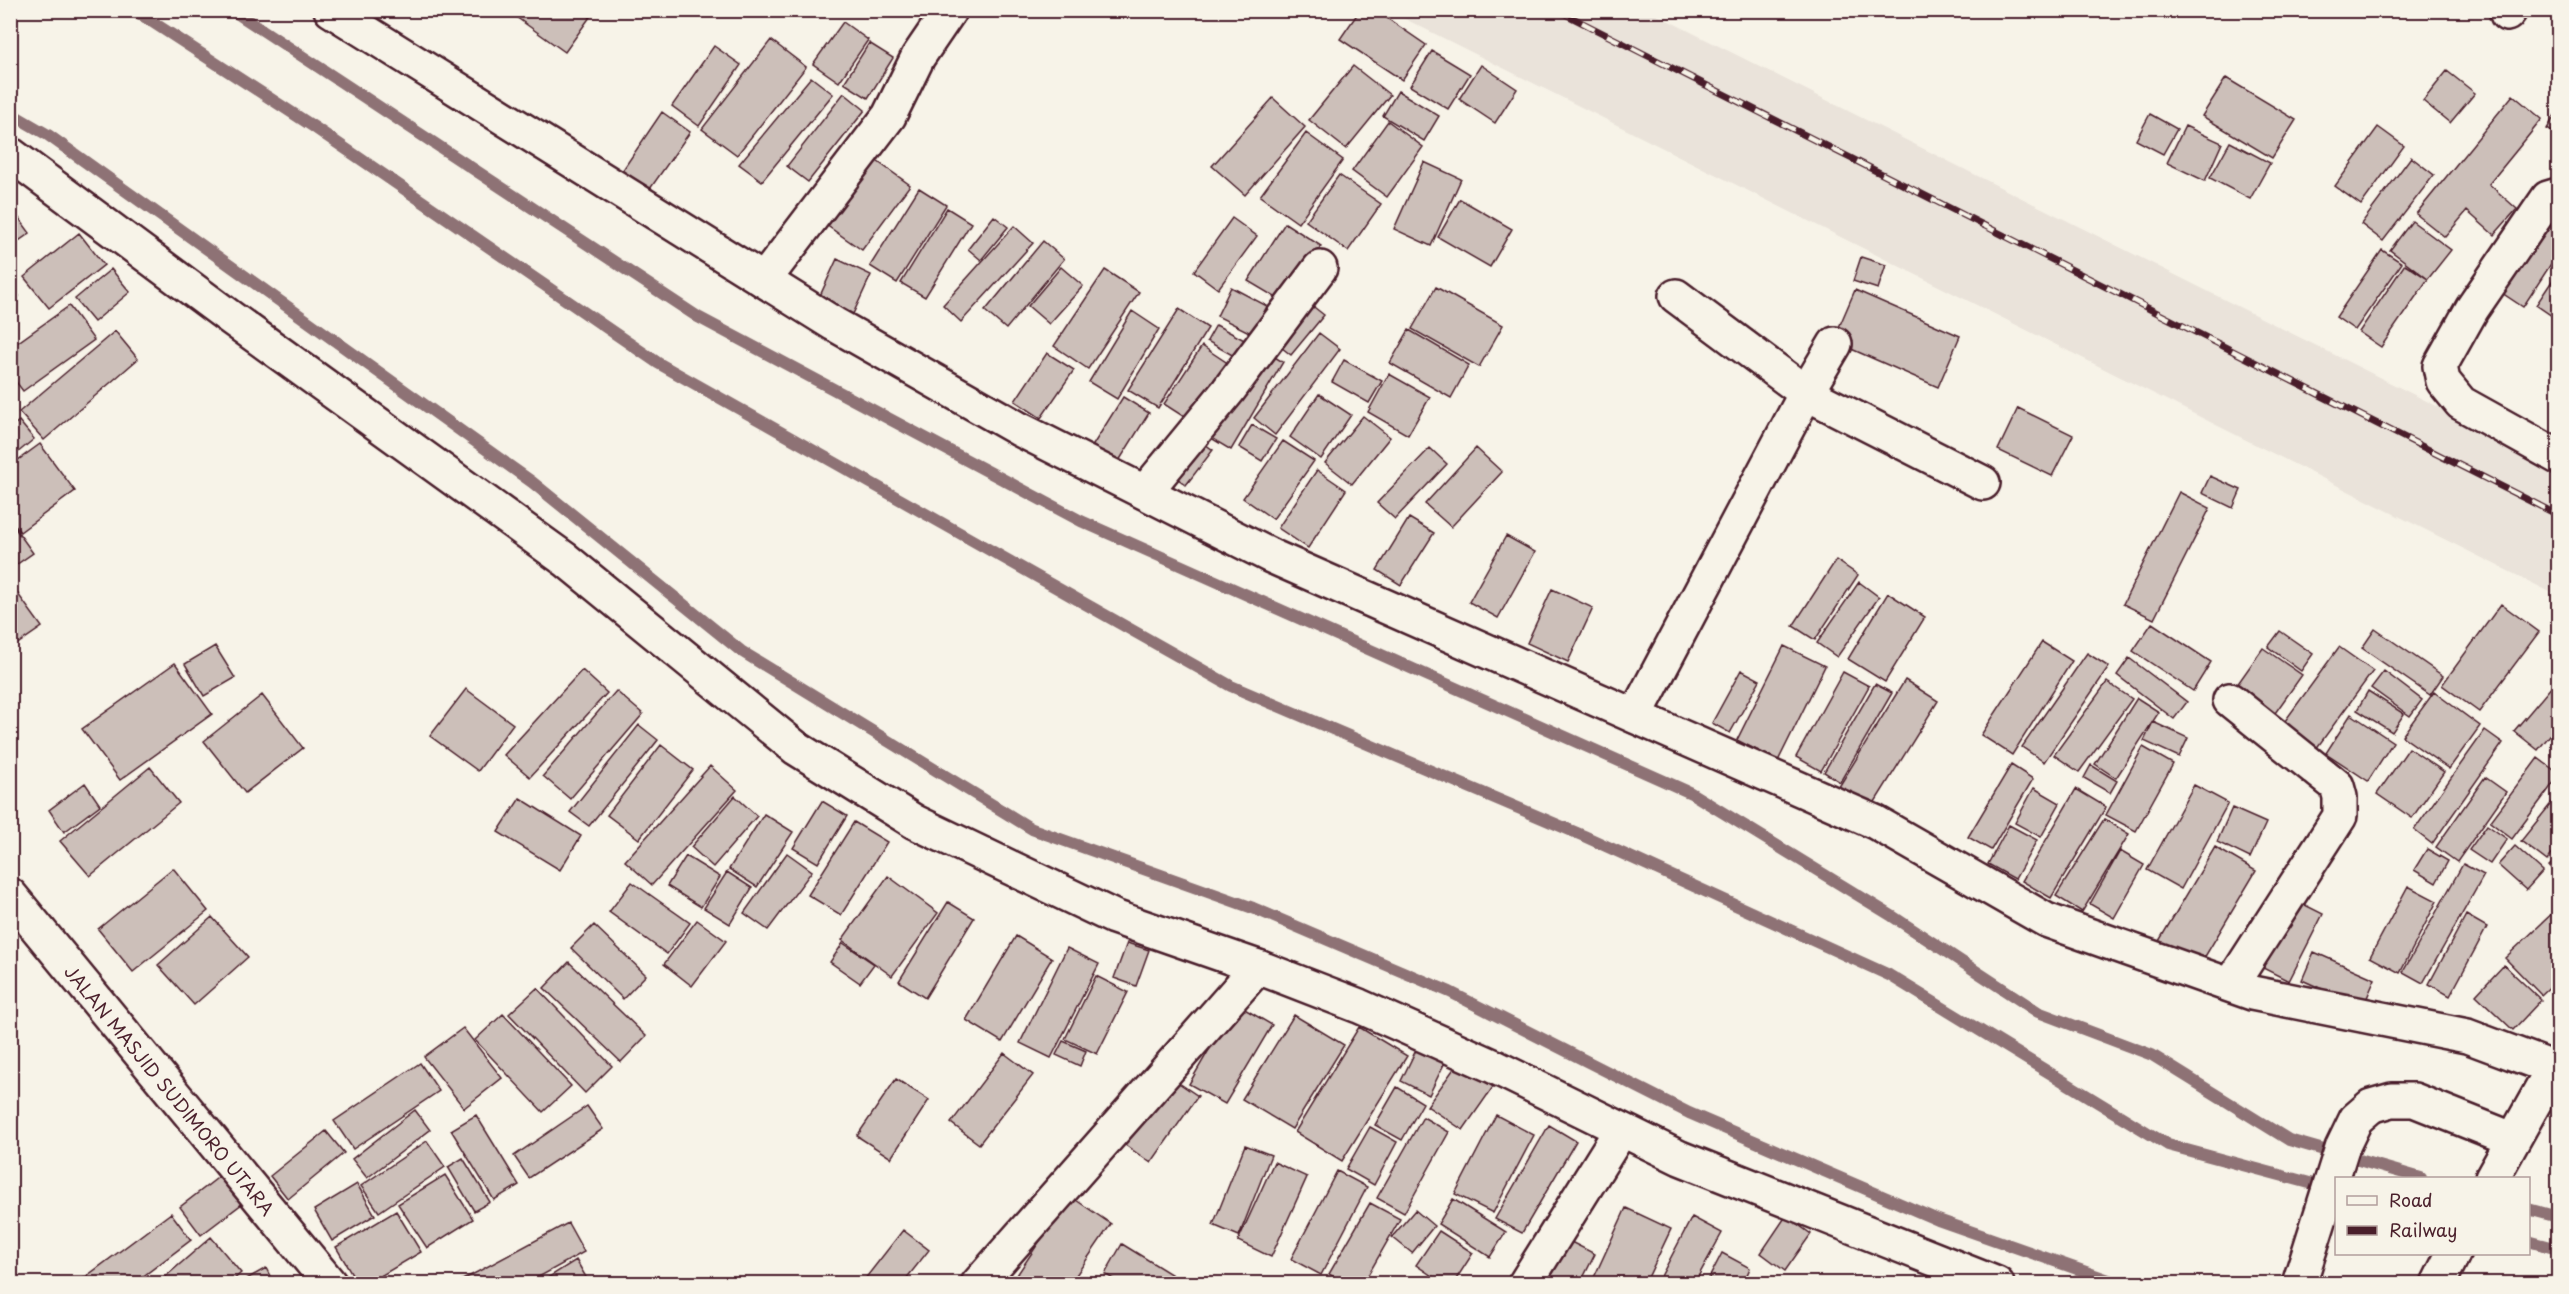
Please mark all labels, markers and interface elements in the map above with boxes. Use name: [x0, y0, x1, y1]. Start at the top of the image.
street label: JALAN MASJID SUDIMORO UTARA: [59, 958, 281, 1221]
legend: [2335, 1177, 2530, 1255]
text: Road: [2389, 1186, 2433, 1213]
text: Railway: [2389, 1216, 2457, 1243]

